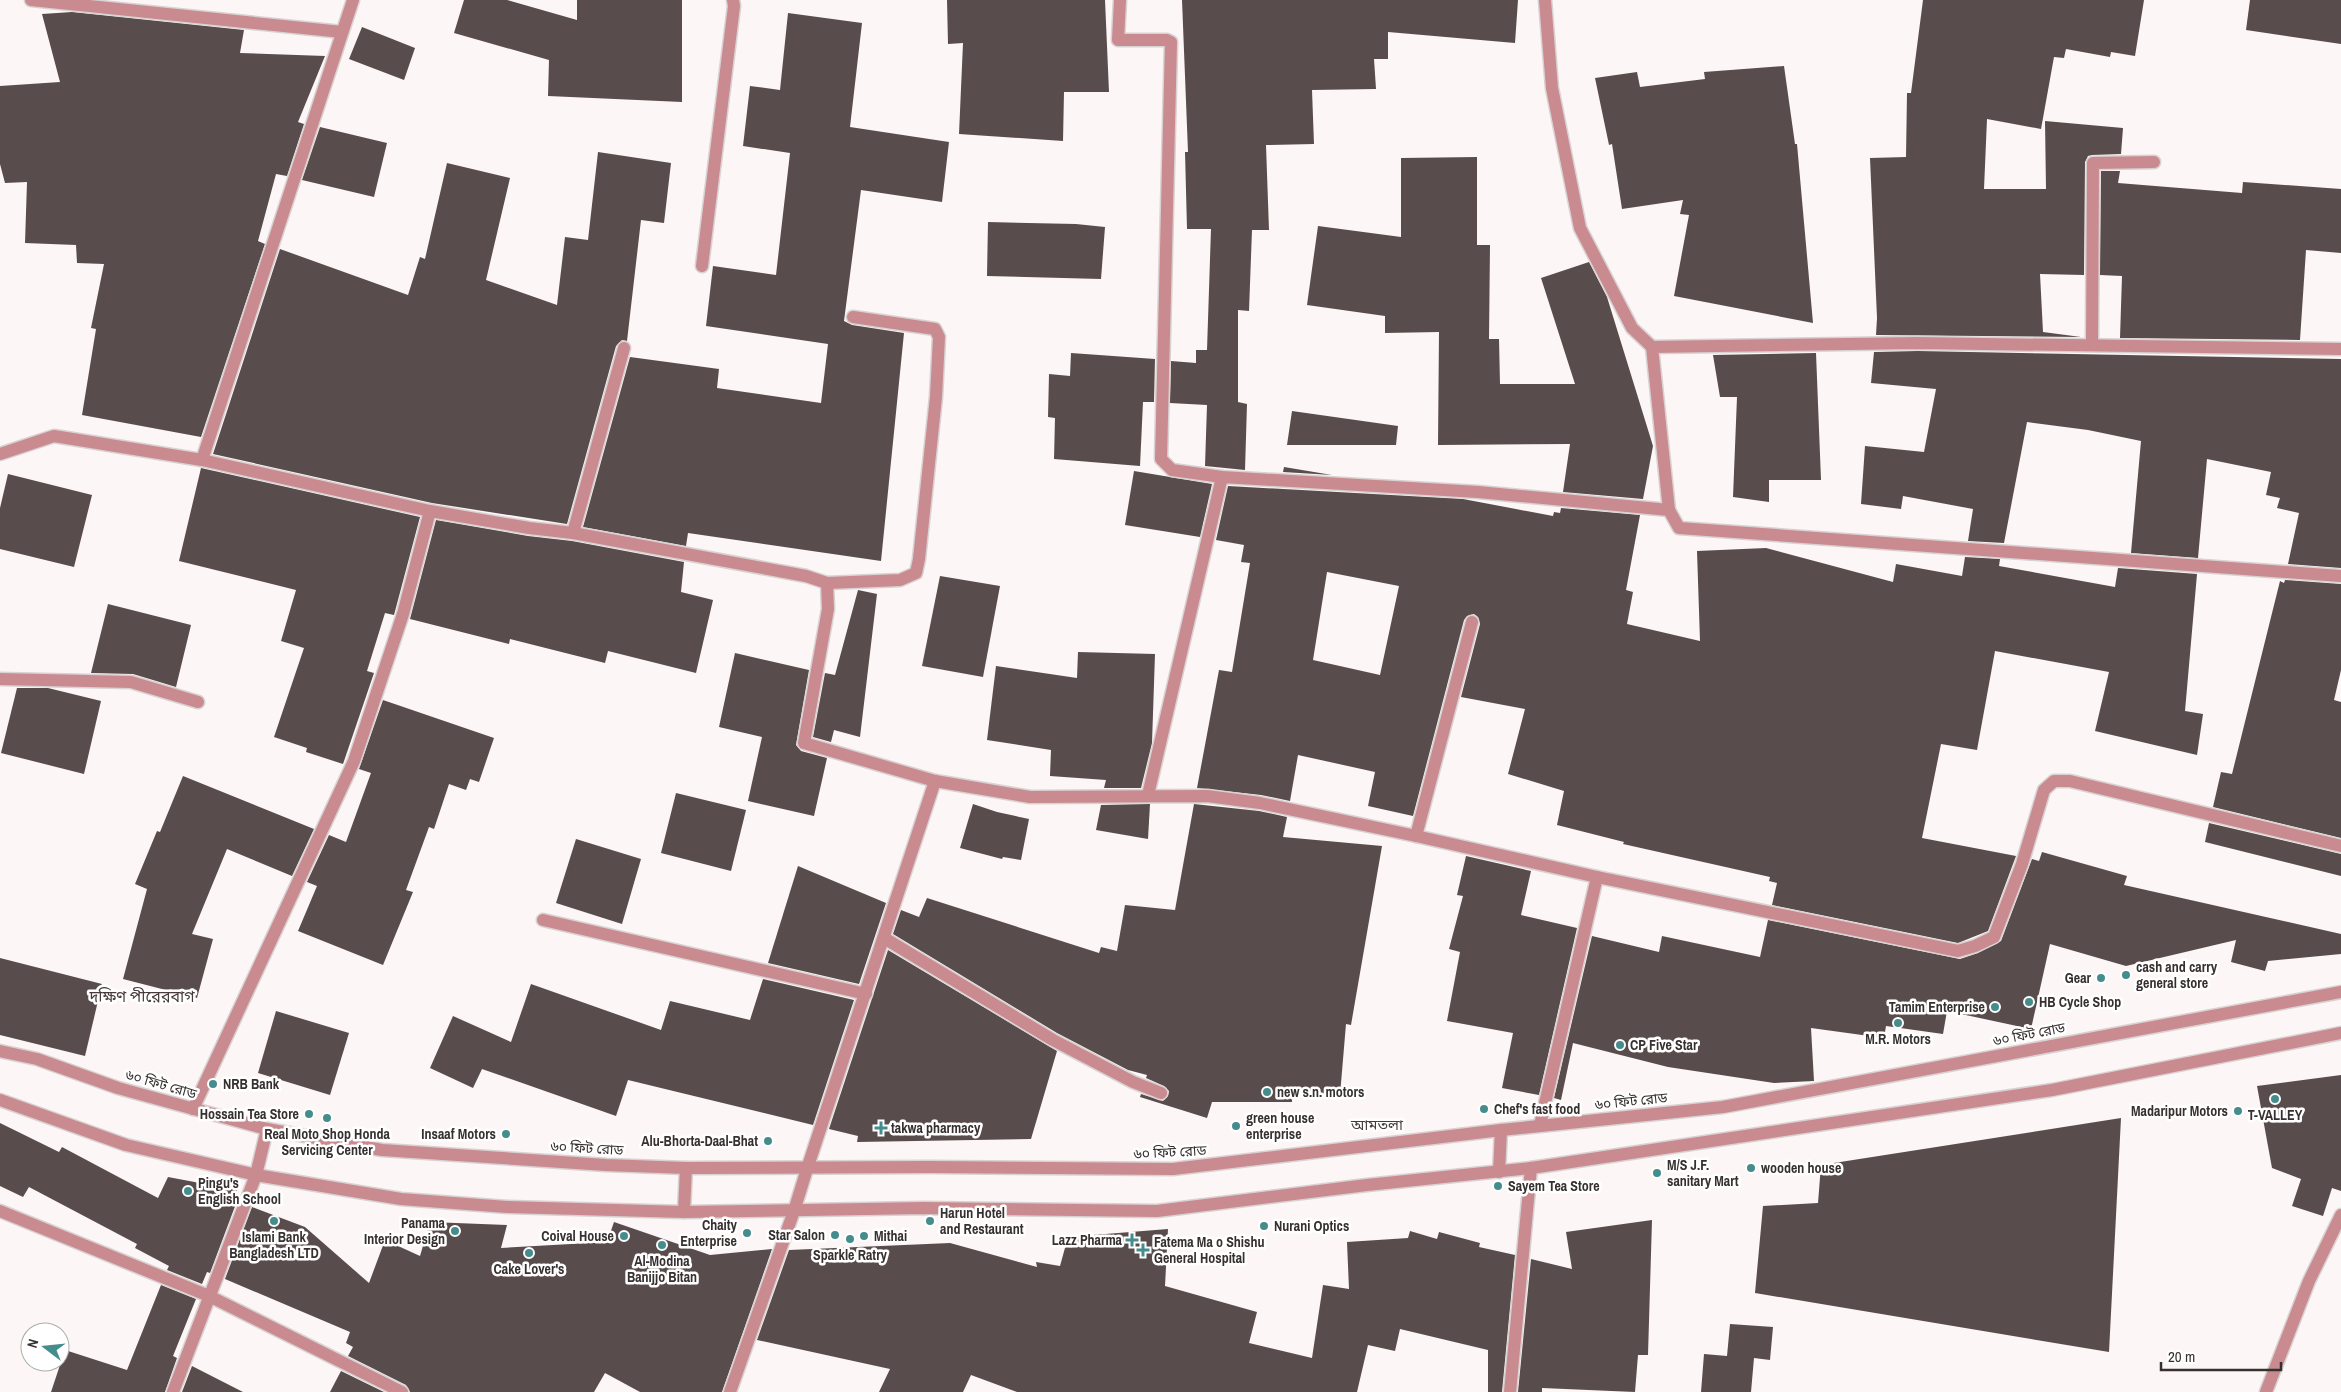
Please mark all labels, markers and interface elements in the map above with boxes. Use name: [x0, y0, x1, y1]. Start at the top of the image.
place label: cash and carry general store: [2136, 958, 2218, 992]
place label: Gear: [2065, 969, 2092, 987]
marker: cash and carry general store: [2120, 969, 2132, 981]
marker: Gear: [2095, 972, 2107, 984]
district label: দক্ষিণ পীরেরবাগ: [88, 985, 195, 1007]
place label: HB Cycle Shop: [2039, 993, 2121, 1011]
marker: HB Cycle Shop: [2023, 996, 2035, 1008]
place label: Tamim Enterprise: [1889, 998, 1985, 1016]
marker: Tamim Enterprise: [1989, 1001, 2001, 1013]
marker: M.R. Motors: [1892, 1017, 1904, 1029]
street label: ৬০ ফিট রোড: [1991, 1018, 2068, 1050]
place label: M.R. Motors: [1865, 1030, 1931, 1048]
place label: CP Five Star: [1630, 1036, 1698, 1054]
marker: CP Five Star: [1614, 1039, 1626, 1051]
street label: ৬০ ফিট রোড: [123, 1065, 200, 1103]
place label: NRB Bank: [223, 1075, 280, 1093]
marker: NRB Bank: [207, 1078, 219, 1090]
place label: new s.n. motors: [1277, 1083, 1364, 1101]
marker: new s.n. motors: [1261, 1086, 1273, 1098]
street label: ৬০ ফিট রোড: [1594, 1088, 1669, 1114]
marker: T-VALLEY: [2269, 1093, 2281, 1105]
place label: Chef's fast food: [1494, 1100, 1580, 1118]
place label: Madaripur Motors: [2131, 1102, 2228, 1120]
marker: Chef's fast food: [1478, 1103, 1490, 1115]
place label: Hossain Tea Store: [200, 1105, 299, 1123]
marker: Madaripur Motors: [2232, 1105, 2244, 1117]
place label: T-VALLEY: [2248, 1106, 2303, 1124]
marker: Hossain Tea Store: [303, 1108, 315, 1120]
place label: green house enterprise: [1246, 1109, 1314, 1143]
marker: Real Moto Shop Honda Servicing Center: [321, 1112, 333, 1124]
district label: আমতলা: [1350, 1114, 1404, 1135]
place label: takwa pharmacy: [891, 1119, 981, 1137]
marker: green house enterprise: [1230, 1120, 1242, 1132]
marker: takwa pharmacy: [875, 1122, 887, 1134]
place label: Real Moto Shop Honda Servicing Center: [264, 1125, 390, 1159]
place label: Insaaf Motors: [421, 1125, 496, 1143]
marker: Insaaf Motors: [500, 1128, 512, 1140]
place label: Alu-Bhorta-Daal-Bhat: [641, 1132, 758, 1150]
marker: Alu-Bhorta-Daal-Bhat: [762, 1135, 774, 1147]
street label: ৬০ ফিট রোড: [550, 1137, 625, 1159]
street label: ৬০ ফিট রোড: [1133, 1141, 1208, 1163]
place label: M/S J.F. sanitary Mart: [1667, 1156, 1739, 1190]
place label: wooden house: [1761, 1159, 1841, 1177]
marker: wooden house: [1745, 1162, 1757, 1174]
marker: M/S J.F. sanitary Mart: [1651, 1167, 1663, 1179]
place label: Pingu's English School: [198, 1174, 281, 1208]
place label: Sayem Tea Store: [1508, 1177, 1600, 1195]
marker: Sayem Tea Store: [1492, 1180, 1504, 1192]
marker: Pingu's English School: [182, 1185, 194, 1197]
place label: Harun Hotel and Restaurant: [940, 1204, 1024, 1238]
place label: Panama Interior Design: [364, 1214, 446, 1248]
marker: Islami Bank Bangladesh LTD: [268, 1215, 280, 1227]
marker: Harun Hotel and Restaurant: [924, 1215, 936, 1227]
place label: Chaity Enterprise: [680, 1216, 738, 1250]
place label: Nurani Optics: [1274, 1217, 1349, 1235]
marker: Nurani Optics: [1258, 1220, 1270, 1232]
marker: Panama Interior Design: [449, 1225, 461, 1237]
place label: Star Salon: [768, 1226, 825, 1244]
place label: Coival House: [541, 1227, 614, 1245]
marker: Chaity Enterprise: [741, 1227, 753, 1239]
place label: Mithai: [874, 1227, 907, 1245]
place label: Islami Bank Bangladesh LTD: [229, 1228, 319, 1262]
marker: Star Salon: [829, 1229, 841, 1241]
marker: Coival House: [618, 1230, 630, 1242]
marker: Mithai: [858, 1230, 870, 1242]
place label: Lazz Pharma: [1052, 1231, 1123, 1249]
marker: Sparkle Ratry: [844, 1233, 856, 1245]
place label: Fatema Ma o Shishu General Hospital: [1154, 1233, 1264, 1267]
marker: Lazz Pharma: [1126, 1234, 1138, 1246]
marker: Al-Modina Banijjo Bitan: [656, 1239, 668, 1251]
marker: Fatema Ma o Shishu General Hospital: [1136, 1243, 1150, 1257]
place label: Sparkle Ratry: [813, 1246, 888, 1264]
marker: Cake Lover's: [523, 1247, 535, 1259]
place label: Al-Modina Banijjo Bitan: [627, 1252, 697, 1286]
place label: Cake Lover's: [493, 1260, 565, 1278]
north arrow: [20, 1322, 70, 1372]
text: N: [23, 1337, 42, 1350]
scale bar: [2161, 1340, 2281, 1372]
text: 20 m: [2168, 1346, 2195, 1367]

